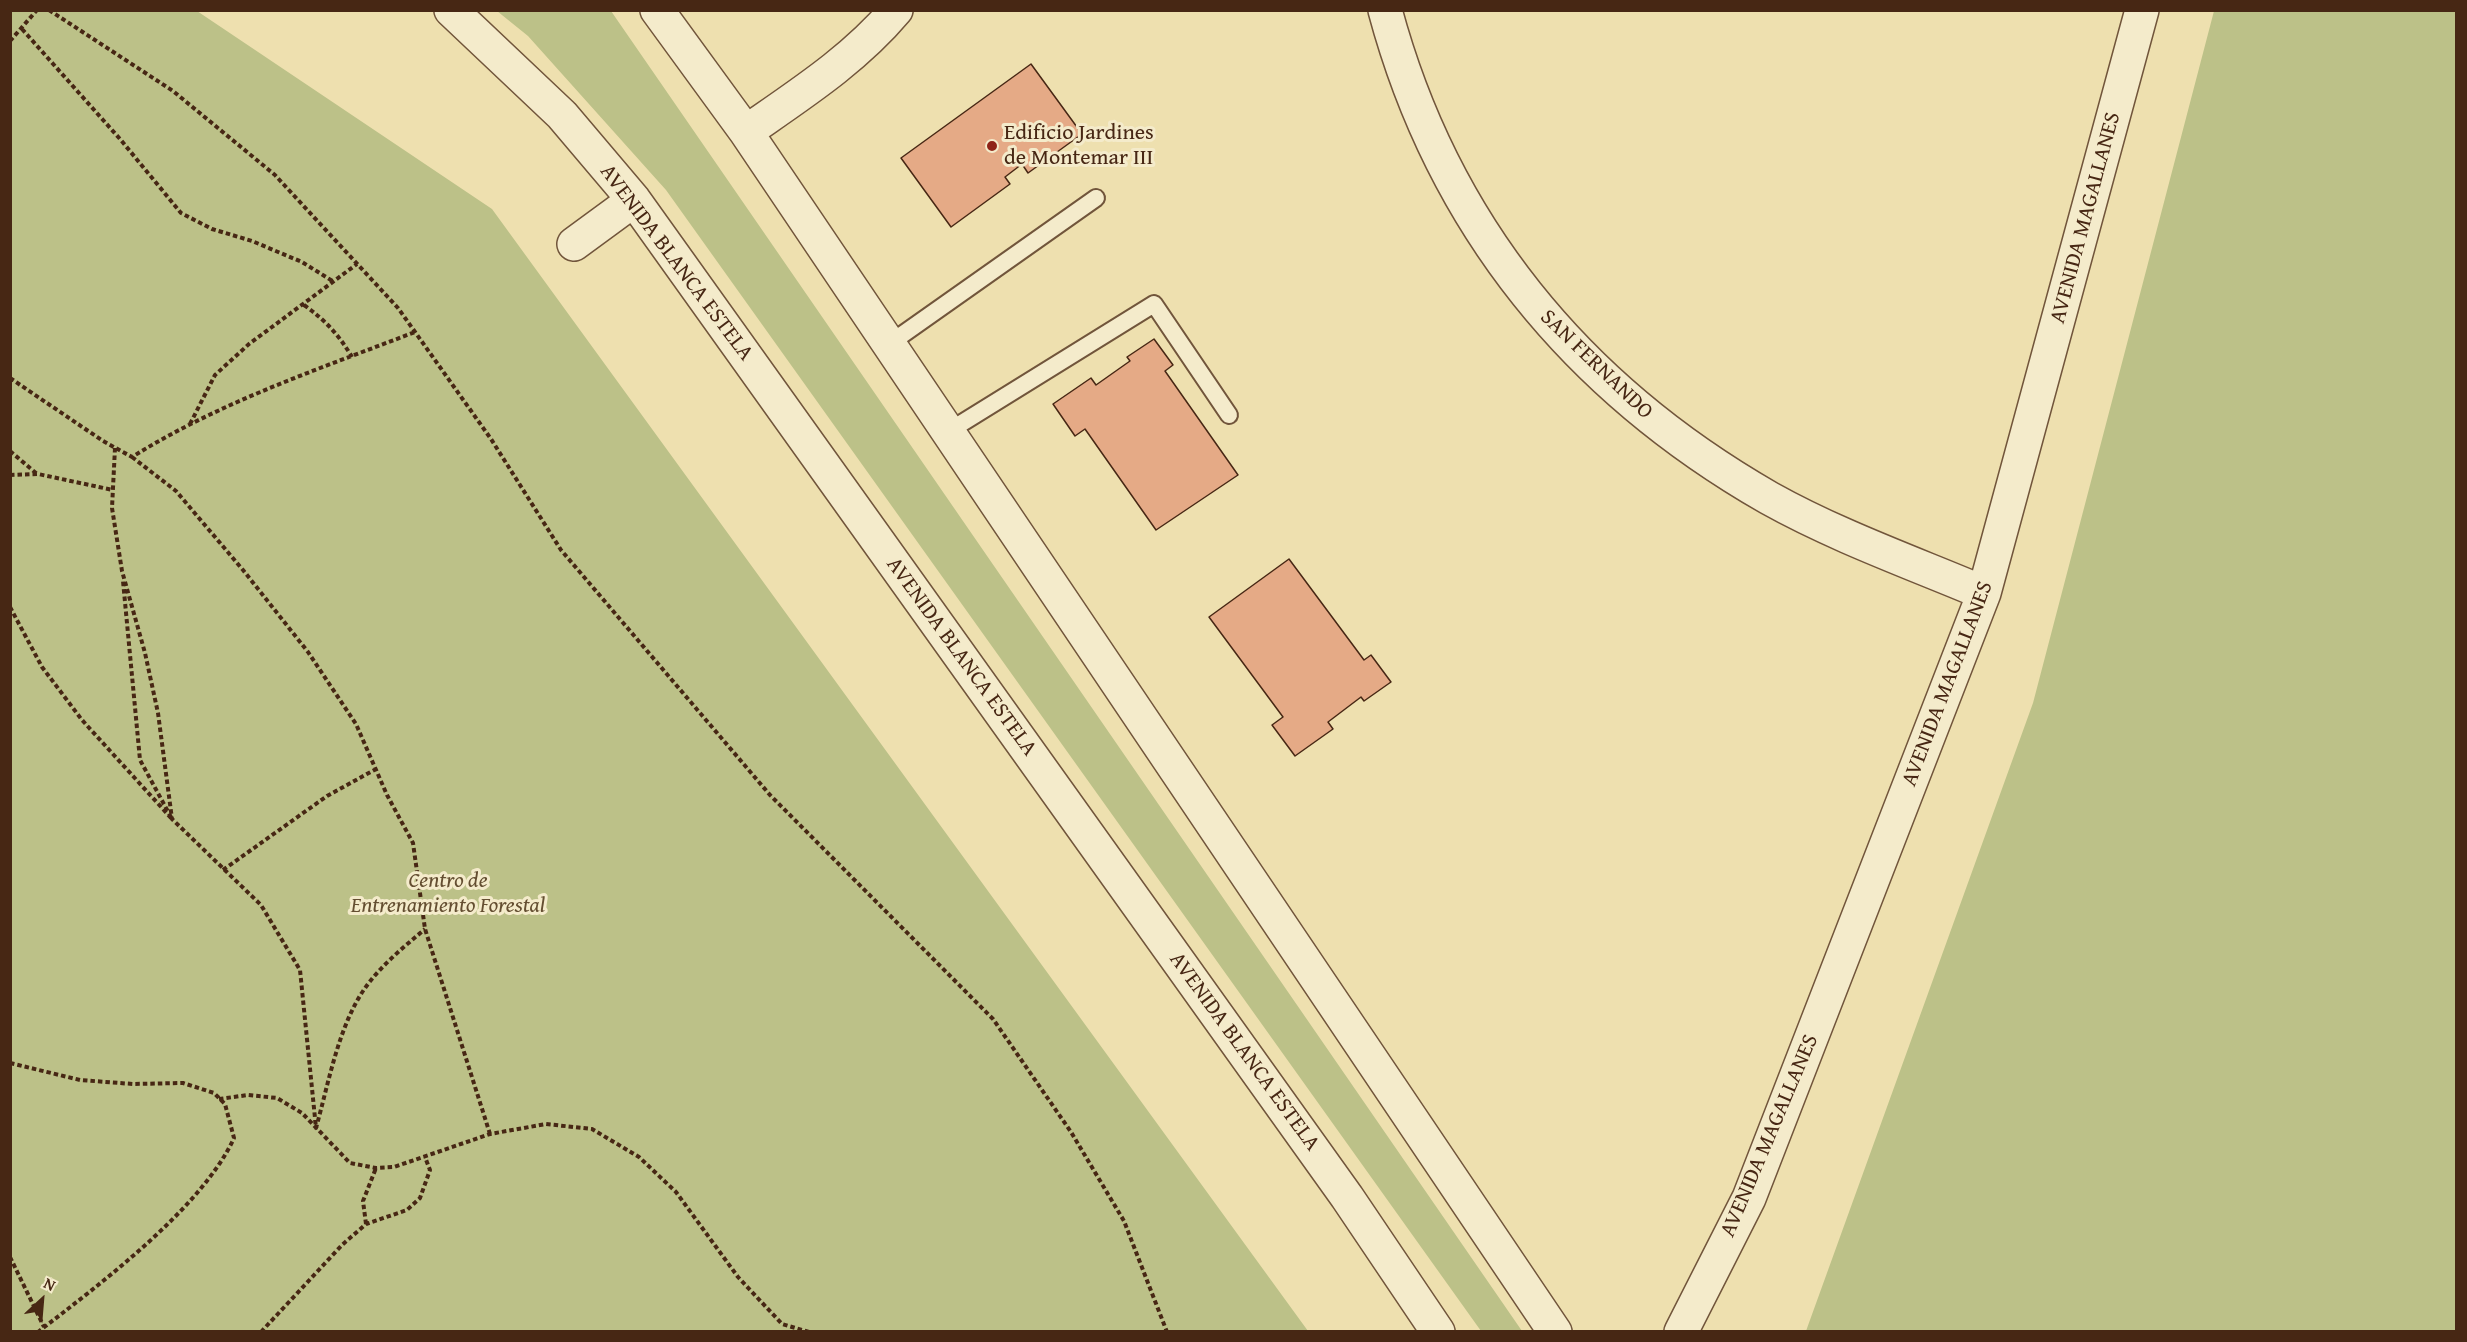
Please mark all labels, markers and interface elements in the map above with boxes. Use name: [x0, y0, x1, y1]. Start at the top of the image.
street label: AVENIDA MAGALLANES: [2045, 109, 2127, 327]
place label: Edificio Jardines de Montemar III: [1004, 120, 1154, 172]
marker: Edificio Jardines de Montemar III: [985, 139, 999, 153]
street label: AVENIDA BLANCA ESTELA: [594, 160, 758, 366]
street label: SAN FERNANDO: [1534, 305, 1658, 425]
street label: AVENIDA BLANCA ESTELA: [880, 553, 1042, 761]
street label: AVENIDA MAGALLANES: [1897, 578, 1999, 790]
park label: Centro de Entrenamiento Forestal: [351, 868, 545, 920]
street label: AVENIDA BLANCA ESTELA: [1163, 948, 1325, 1156]
street label: AVENIDA MAGALLANES: [1715, 1031, 1825, 1241]
north arrow: [12, 1270, 72, 1330]
text: N: [40, 1271, 60, 1297]

